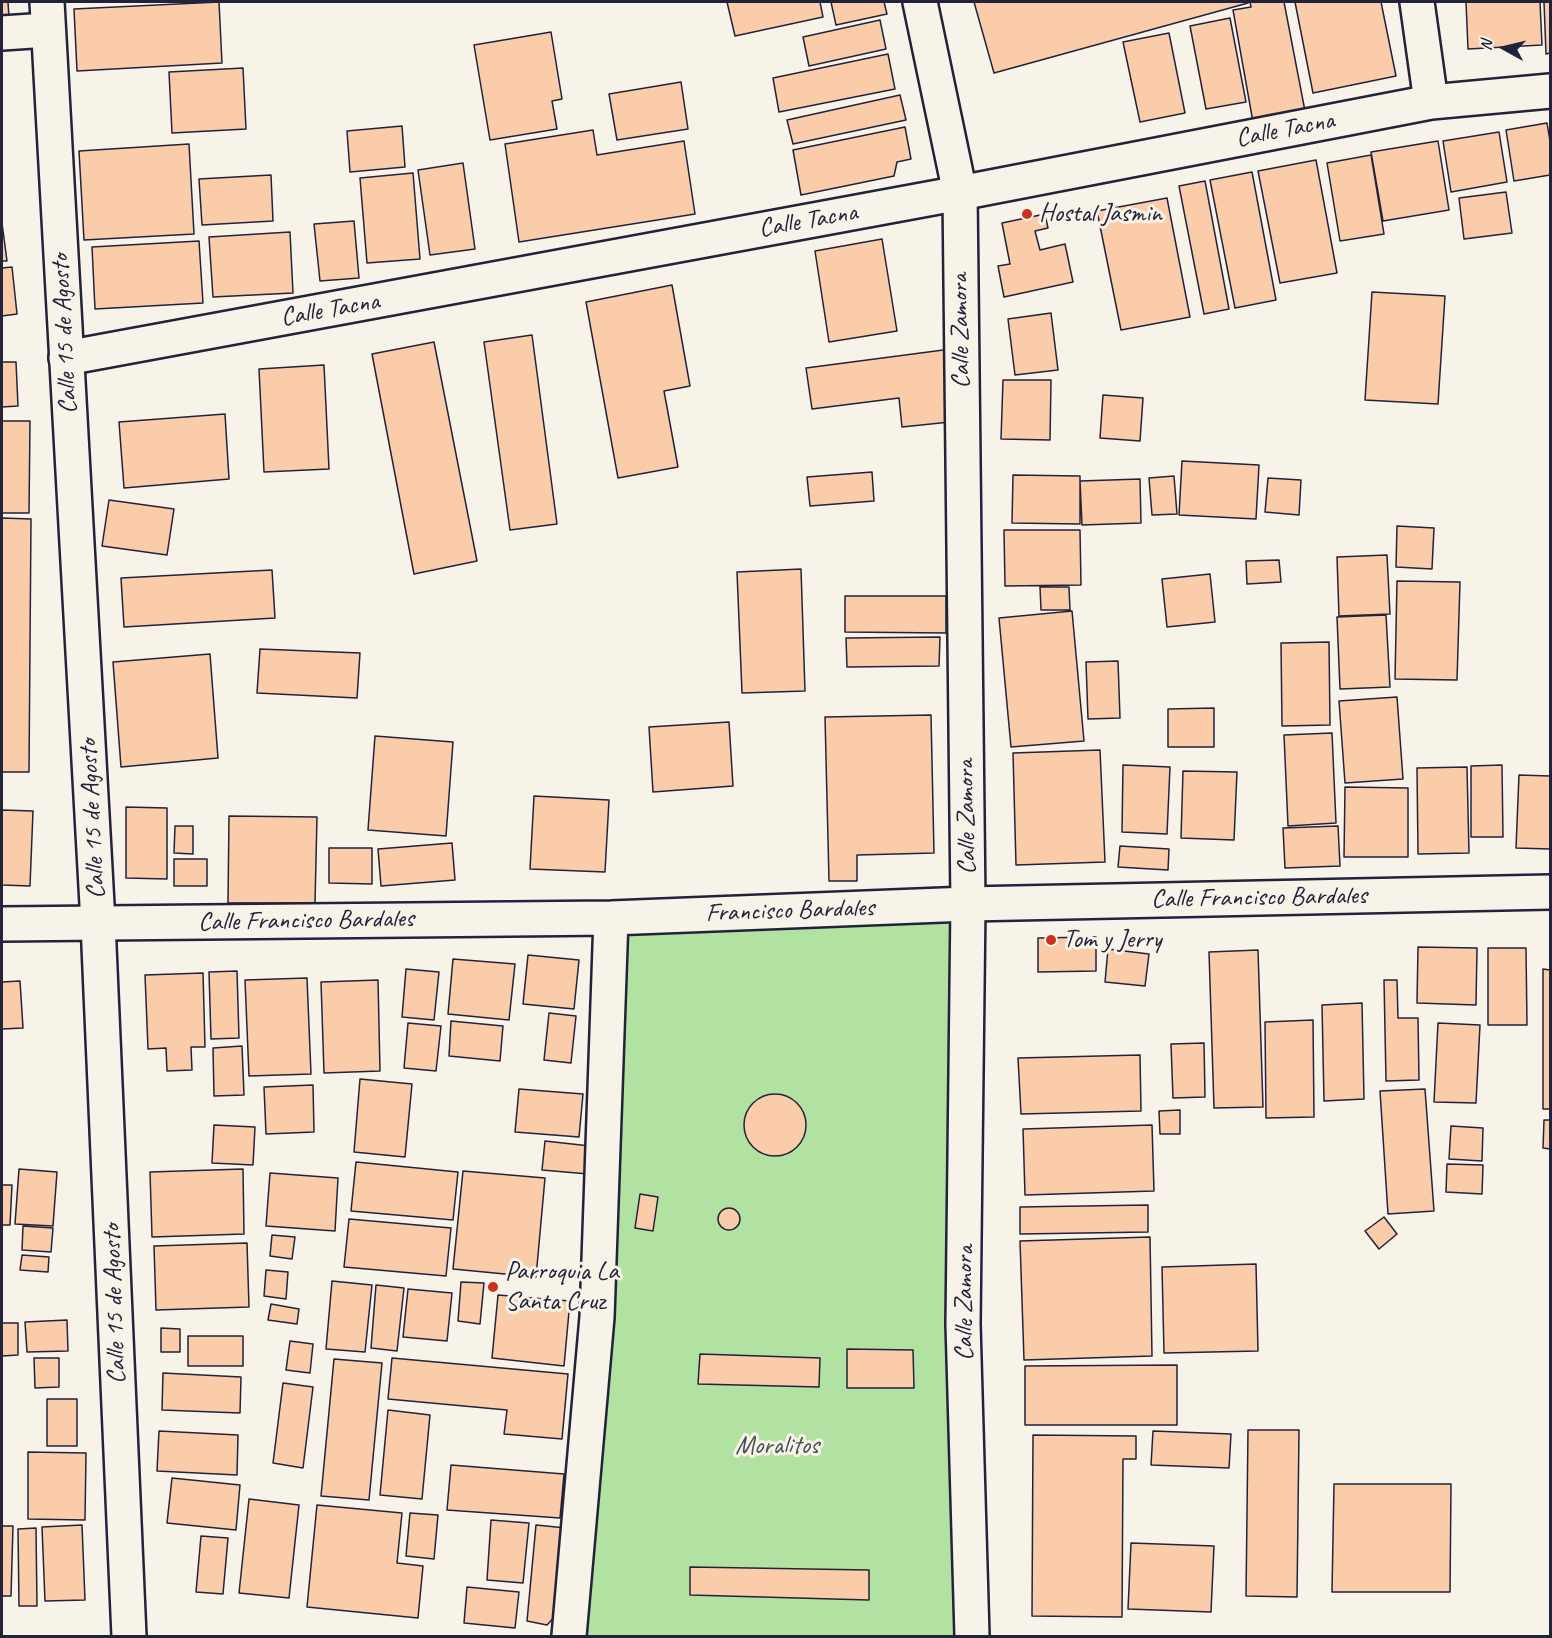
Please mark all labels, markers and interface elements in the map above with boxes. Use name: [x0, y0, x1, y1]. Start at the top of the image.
north arrow: [1474, 18, 1534, 78]
text: N: [1476, 39, 1497, 52]
street label: Calle Tacna: [1233, 105, 1337, 155]
street label: Calle Tacna: [756, 197, 860, 245]
place label: Hostal Jasmin: [1039, 198, 1162, 230]
marker: Hostal Jasmin: [1020, 207, 1034, 221]
street label: Calle 15 de Agosto: [45, 253, 85, 415]
street label: Calle Zamora: [944, 273, 978, 389]
street label: Calle Tacna: [278, 286, 382, 334]
street label: Calle 15 de Agosto: [73, 738, 113, 900]
street label: Calle Zamora: [950, 759, 984, 875]
street label: Calle Francisco Bardales: [1151, 881, 1367, 915]
street label: Francisco Bardales: [705, 892, 875, 930]
street label: Calle Francisco Bardales: [198, 904, 414, 938]
place label: Tom y Jerry: [1063, 924, 1161, 956]
marker: Tom y Jerry: [1044, 933, 1058, 947]
street label: Calle 15 de Agosto: [97, 1224, 133, 1384]
street label: Calle Zamora: [949, 1245, 981, 1361]
place label: Parroquia La Santa Cruz: [505, 1256, 619, 1318]
marker: Parroquia La Santa Cruz: [486, 1280, 500, 1294]
park label: Moralitos: [735, 1430, 819, 1462]

